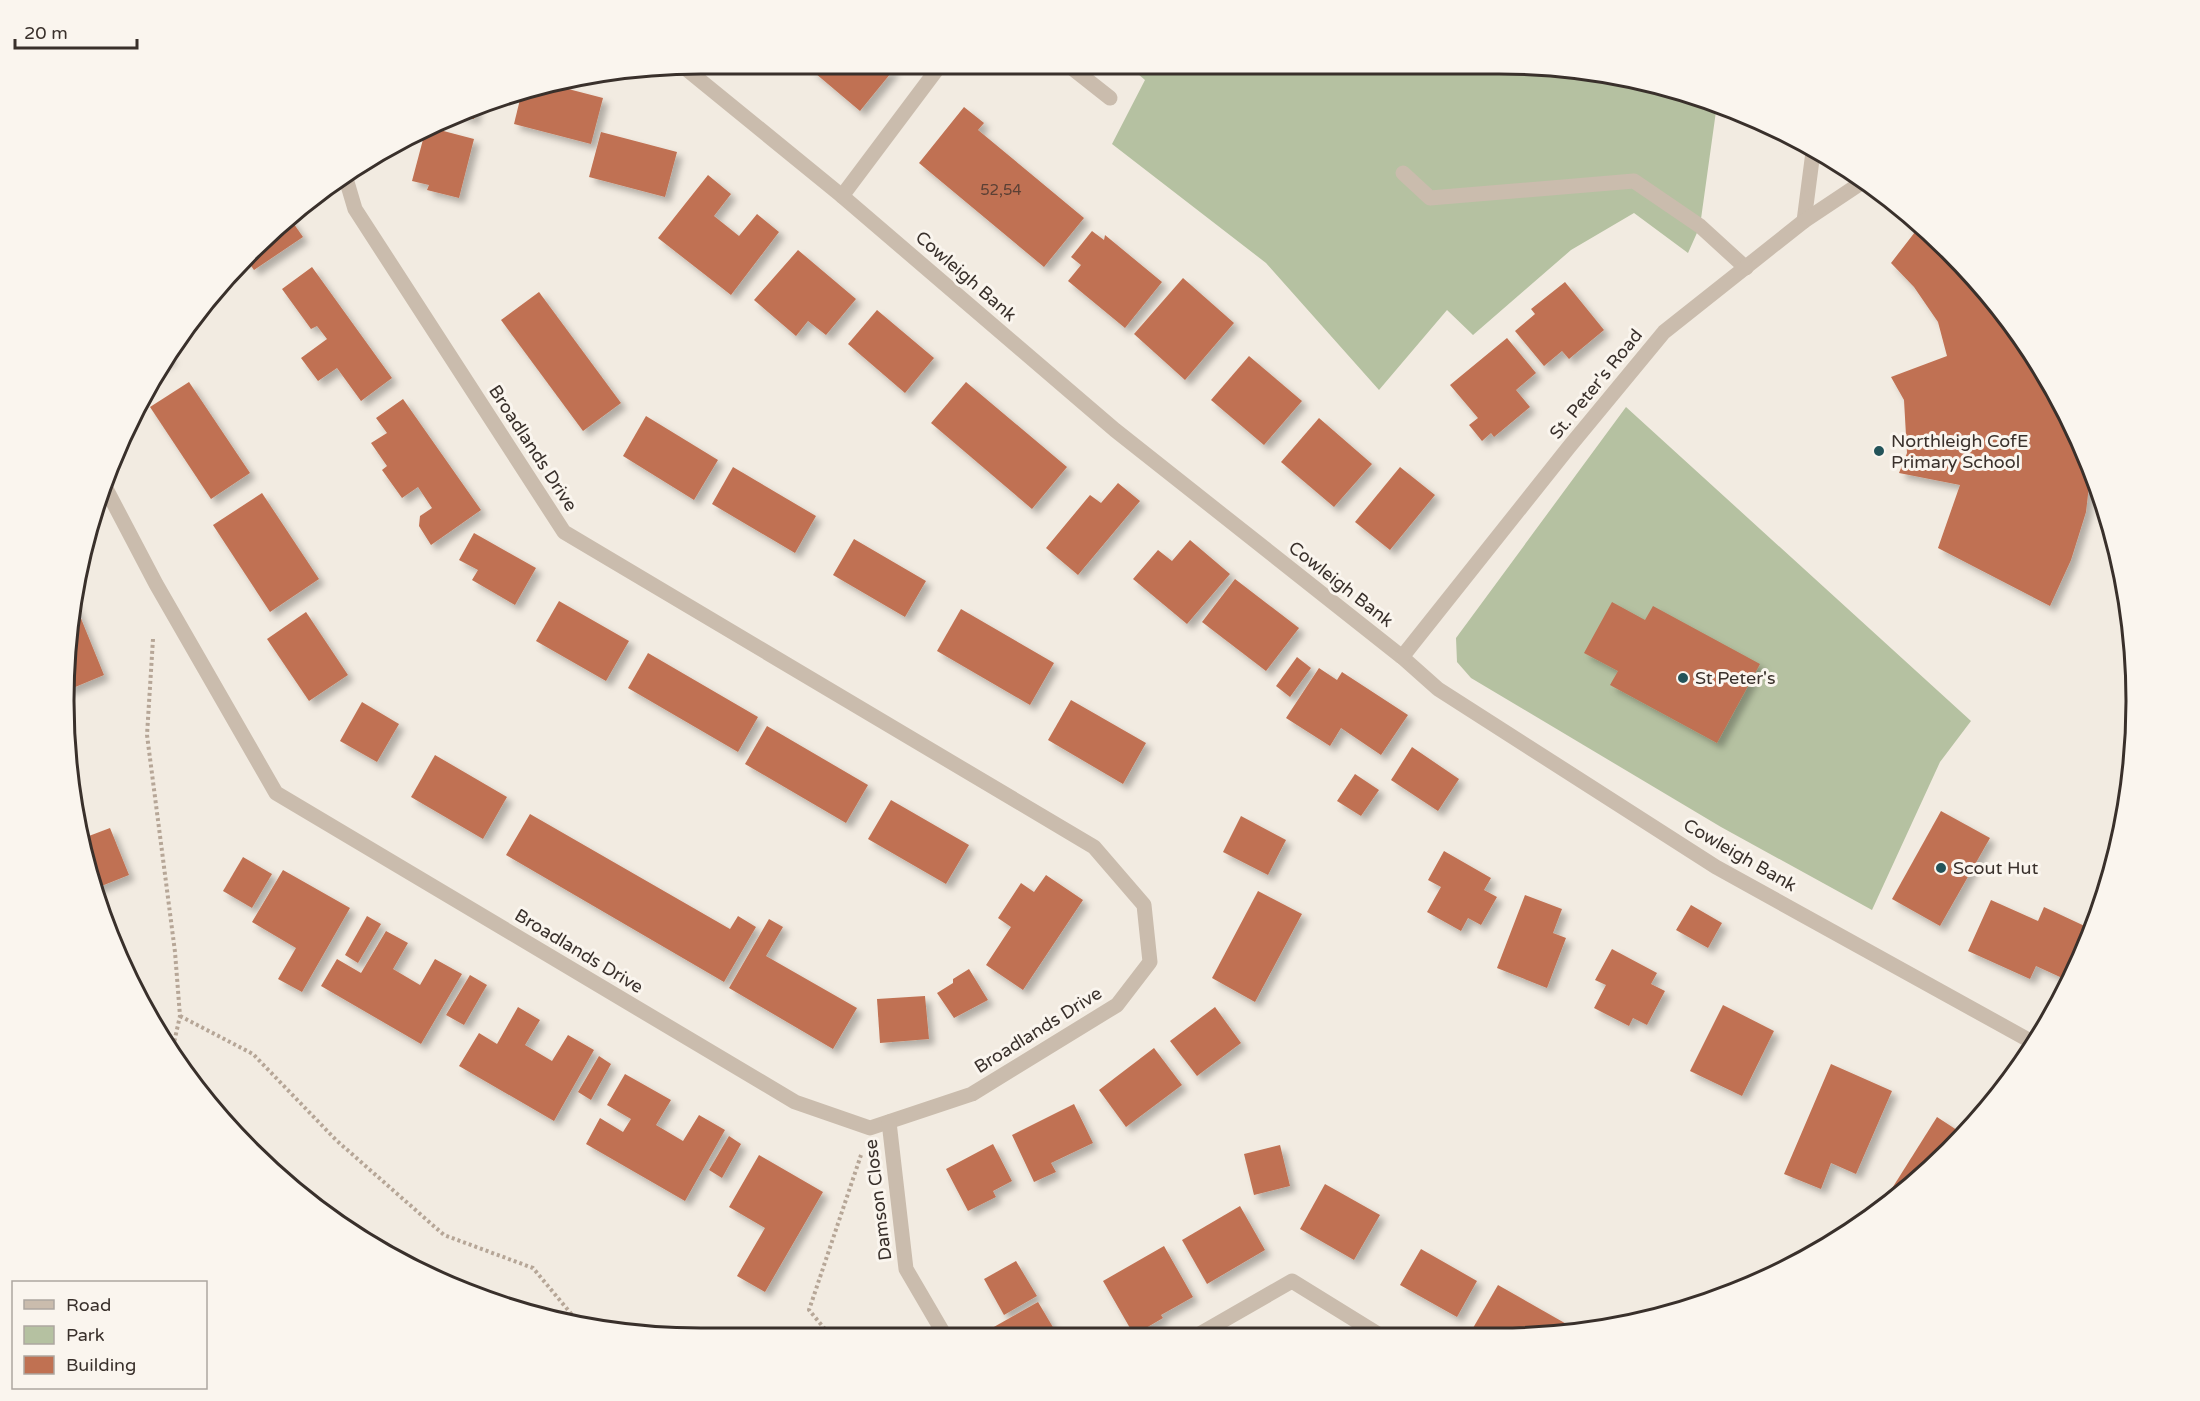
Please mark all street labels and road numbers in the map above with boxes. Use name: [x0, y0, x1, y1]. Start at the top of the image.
street label: Cowleigh Bank: [911, 226, 1021, 326]
street label: St. Peter's Road: [1545, 324, 1647, 444]
street label: Broadlands Drive: [484, 381, 582, 515]
street label: Cowleigh Bank: [1284, 536, 1398, 632]
street label: Cowleigh Bank: [1680, 814, 1801, 896]
street label: Broadlands Drive: [511, 904, 647, 998]
street label: Broadlands Drive: [970, 982, 1106, 1078]
street label: Damson Close: [860, 1138, 896, 1262]

